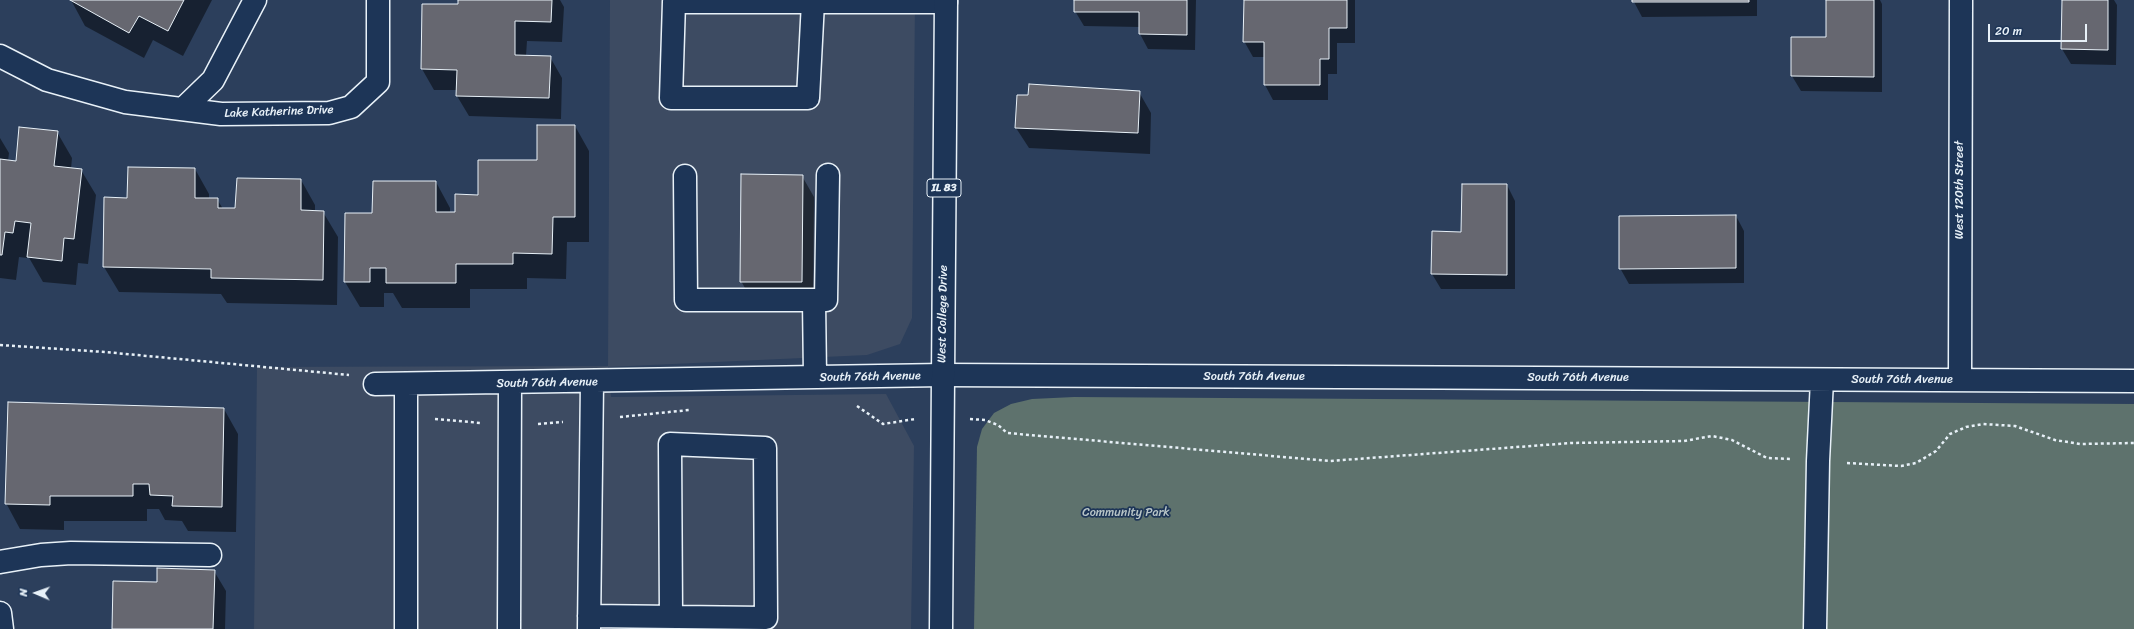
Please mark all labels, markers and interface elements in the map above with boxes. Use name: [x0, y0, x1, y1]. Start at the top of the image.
scale bar: [1990, 16, 2089, 42]
text: 20 m: [1995, 20, 2022, 42]
street label: Lake Katherine Drive: [224, 103, 334, 121]
street label: West 120th Street: [1953, 141, 1967, 239]
road number: IL 83: [927, 179, 961, 197]
street label: West College Drive: [935, 265, 951, 363]
street label: South 76th Avenue: [819, 369, 921, 385]
street label: South 76th Avenue: [1203, 370, 1305, 384]
street label: South 76th Avenue: [1527, 371, 1629, 385]
street label: South 76th Avenue: [1851, 373, 1953, 387]
street label: South 76th Avenue: [496, 375, 598, 391]
park label: Community Park: [1082, 506, 1170, 520]
north arrow: [16, 573, 56, 613]
text: N: [14, 588, 33, 597]

